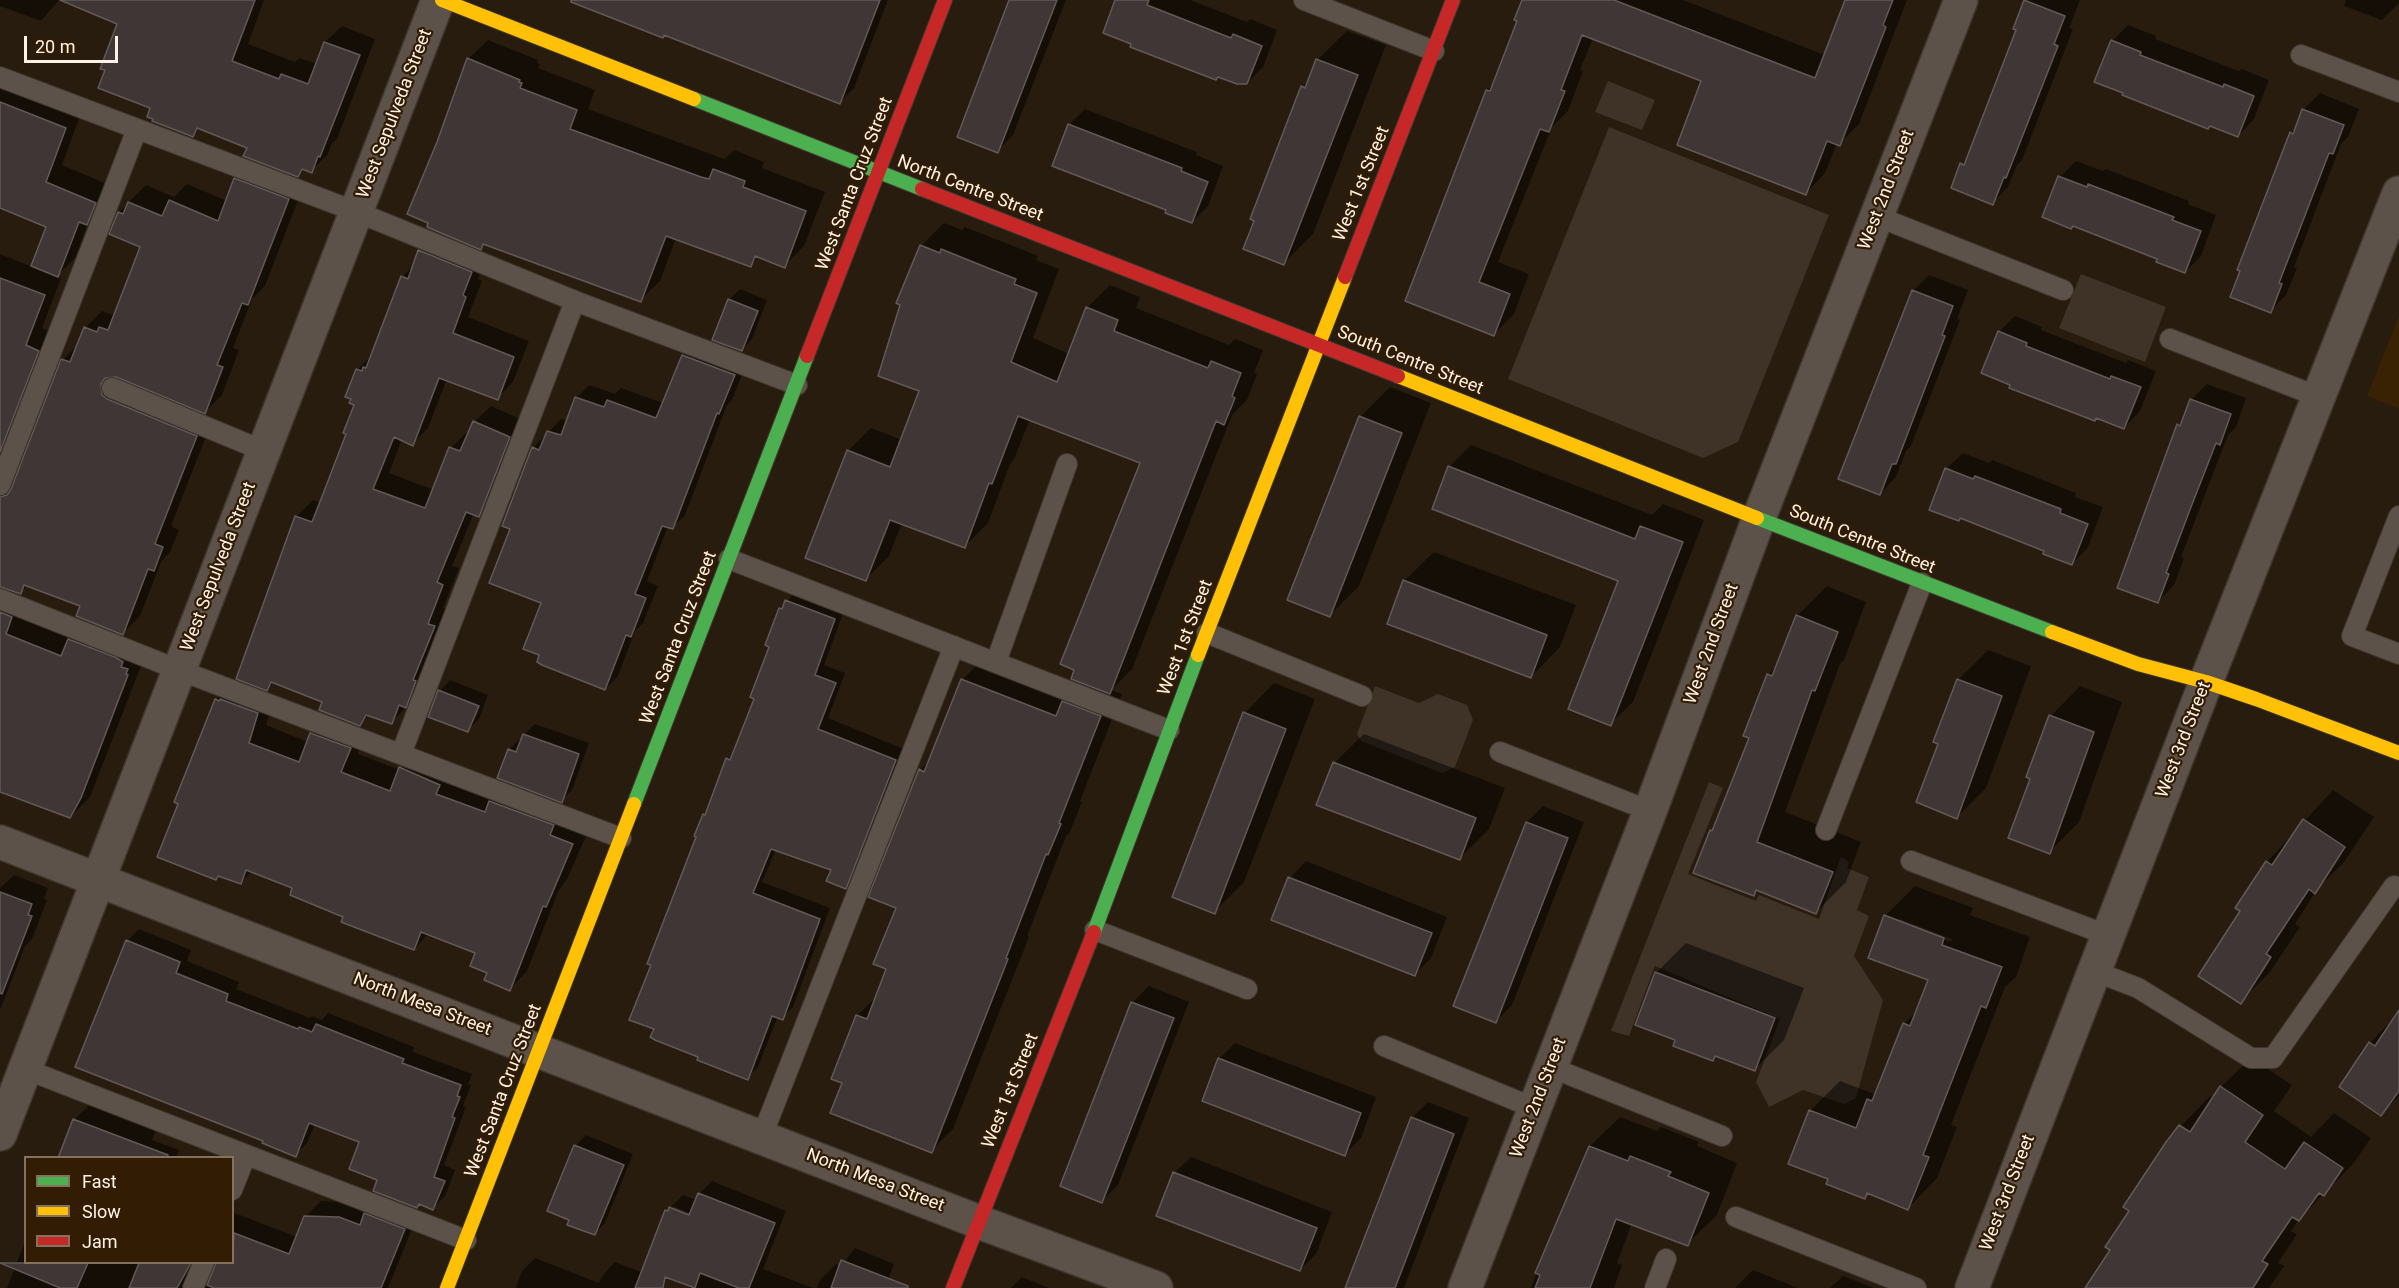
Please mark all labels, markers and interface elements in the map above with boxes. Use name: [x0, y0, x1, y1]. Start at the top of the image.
scale bar: [27, 24, 122, 62]
street label: West Sepulveda Street: [353, 26, 437, 202]
text: 20 m: [35, 36, 75, 57]
street label: West Santa Cruz Street: [812, 94, 898, 274]
street label: West 1st Street: [1329, 123, 1395, 245]
street label: West 2nd Street: [1854, 127, 1920, 253]
street label: North Centre Street: [894, 151, 1046, 227]
street label: South Centre Street: [1334, 322, 1486, 400]
street label: West Sepulveda Street: [177, 479, 261, 655]
street label: South Centre Street: [1786, 501, 1938, 579]
street label: West Santa Cruz Street: [636, 548, 722, 728]
street label: West 1st Street: [1154, 577, 1218, 699]
street label: West 2nd Street: [1680, 581, 1744, 707]
street label: West 3rd Street: [2152, 679, 2216, 801]
street label: North Mesa Street: [350, 969, 494, 1041]
street label: West Santa Cruz Street: [461, 1001, 547, 1181]
street label: West 1st Street: [978, 1030, 1044, 1152]
street label: West 2nd Street: [1506, 1035, 1572, 1161]
street label: West 3rd Street: [1976, 1132, 2040, 1254]
street label: North Mesa Street: [803, 1145, 947, 1217]
legend: [24, 1156, 234, 1264]
text: Fast: [82, 1171, 117, 1192]
text: Slow: [82, 1201, 121, 1222]
text: Jam: [82, 1231, 118, 1252]

